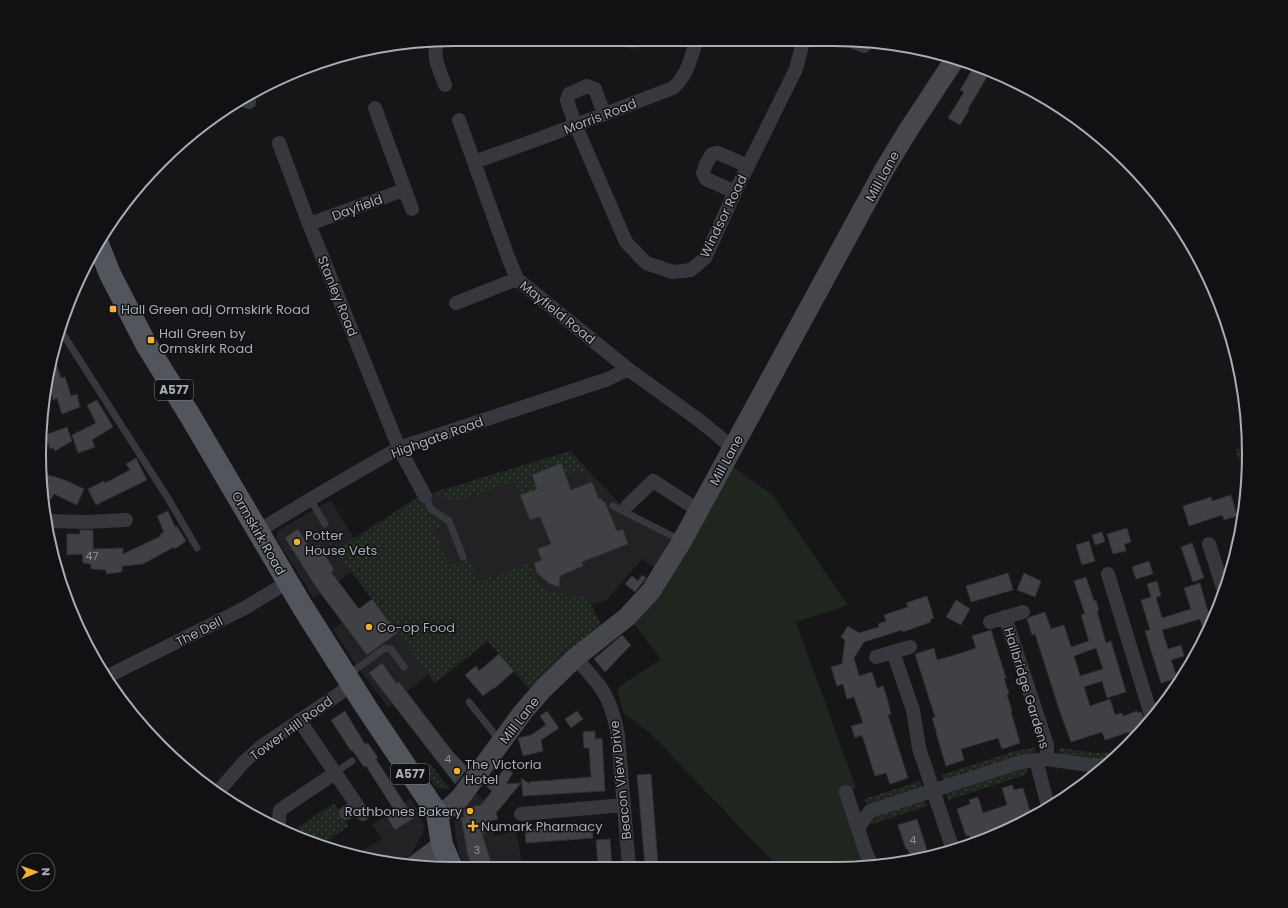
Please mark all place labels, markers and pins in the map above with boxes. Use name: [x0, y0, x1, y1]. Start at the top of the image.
place label: Hall Green adj Ormskirk Road: [121, 300, 310, 319]
marker: Hall Green adj Ormskirk Road: [108, 304, 118, 314]
place label: Hall Green by Ormskirk Road: [159, 324, 253, 358]
marker: Hall Green by Ormskirk Road: [146, 335, 156, 345]
place label: Potter House Vets: [305, 526, 378, 560]
marker: Potter House Vets: [292, 537, 302, 547]
place label: Co-op Food: [377, 618, 455, 637]
marker: Co-op Food: [364, 622, 374, 632]
place label: The Victoria Hotel: [465, 755, 542, 789]
marker: The Victoria Hotel: [452, 766, 462, 776]
place label: Rathbones Bakery: [345, 802, 463, 821]
marker: Rathbones Bakery: [465, 806, 475, 816]
place label: Numark Pharmacy: [481, 817, 603, 836]
marker: Numark Pharmacy: [468, 821, 478, 831]

